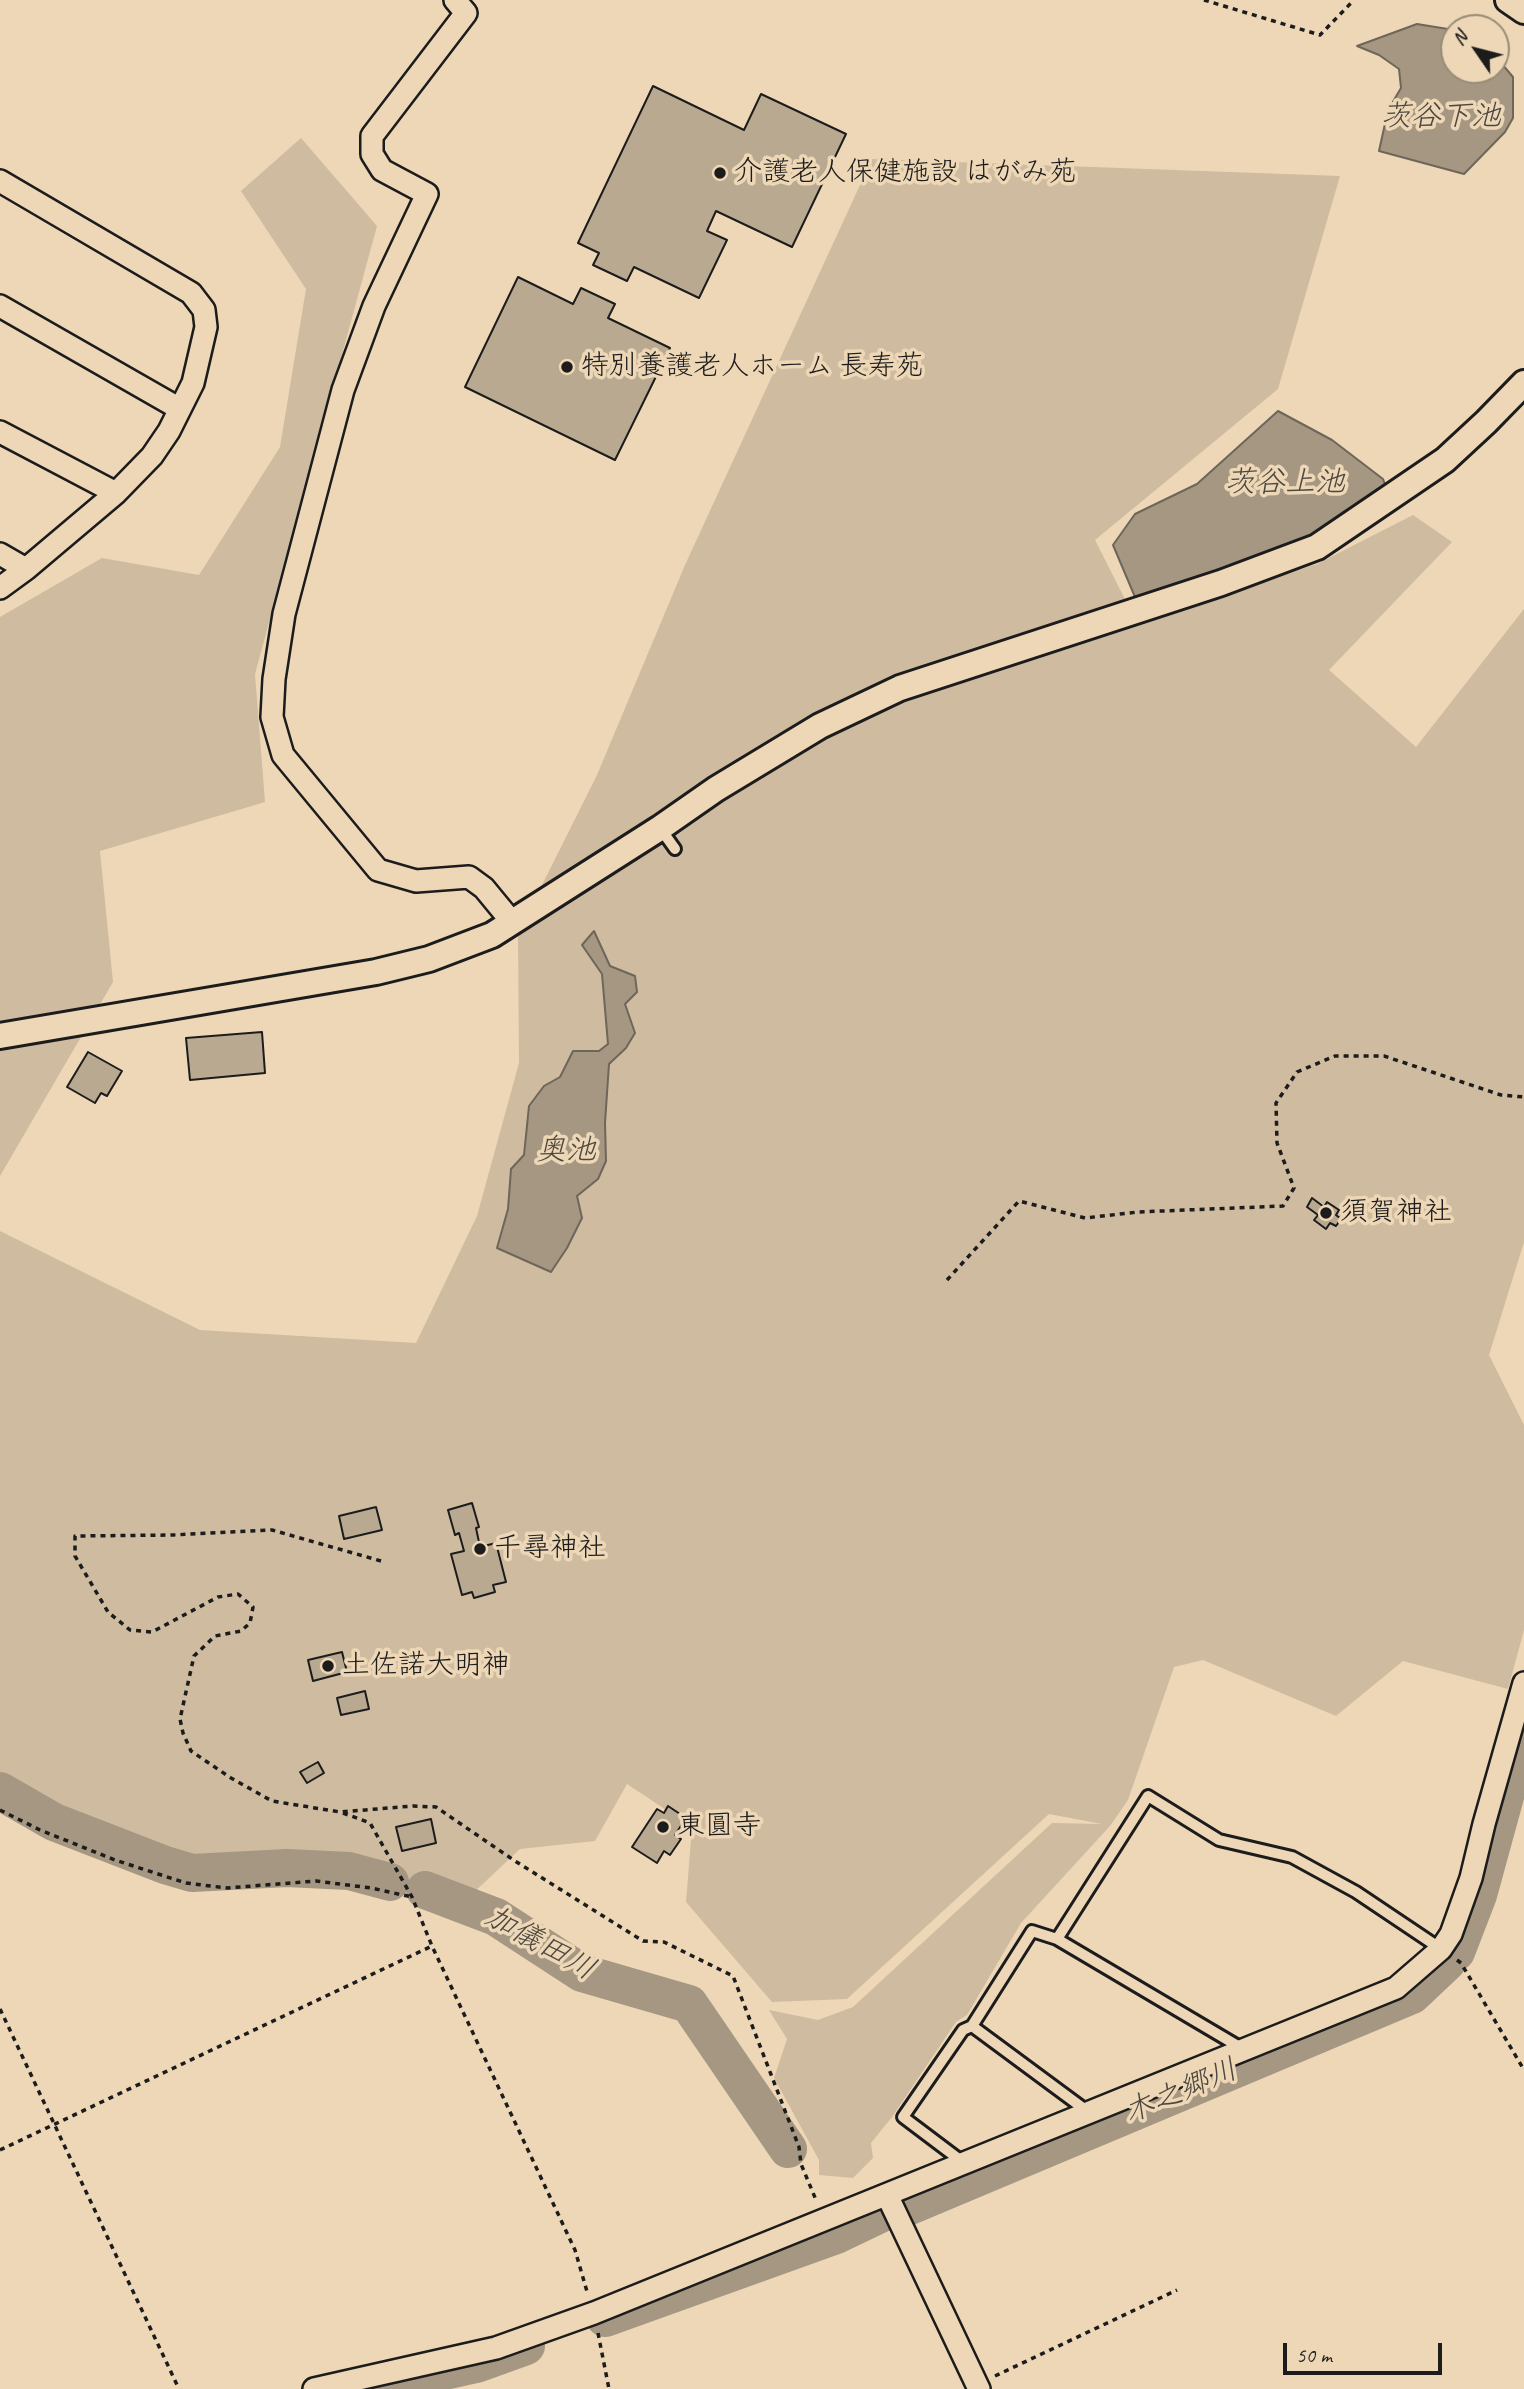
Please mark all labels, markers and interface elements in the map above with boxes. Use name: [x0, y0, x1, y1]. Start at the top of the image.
north arrow: [1440, 14, 1510, 84]
text: N: [1446, 26, 1473, 50]
water label: 茨谷下池: [1381, 99, 1501, 135]
place label: 介護老人保健施設 はがみ苑: [734, 156, 1077, 190]
marker: 介護老人保健施設 はがみ苑: [712, 165, 728, 181]
place label: 特別養護老人ホーム 長寿苑: [581, 350, 924, 384]
marker: 特別養護老人ホーム 長寿苑: [559, 359, 575, 375]
water label: 茨谷上池: [1225, 465, 1345, 501]
water label: 奥池: [536, 1133, 596, 1169]
place label: 須賀神社: [1340, 1196, 1452, 1230]
marker: 須賀神社: [1318, 1205, 1334, 1221]
place label: 千尋神社: [494, 1532, 606, 1566]
marker: 千尋神社: [472, 1541, 488, 1557]
place label: 土佐諾大明神: [342, 1649, 510, 1683]
marker: 土佐諾大明神: [320, 1658, 336, 1674]
place label: 東圓寺: [677, 1810, 761, 1844]
marker: 東圓寺: [655, 1819, 671, 1835]
water label: 加儀田川: [479, 1899, 601, 1989]
water label: 木之郷川: [1119, 2052, 1243, 2132]
scale bar: [1286, 2330, 1445, 2374]
text: 50 m: [1296, 2342, 1332, 2368]

